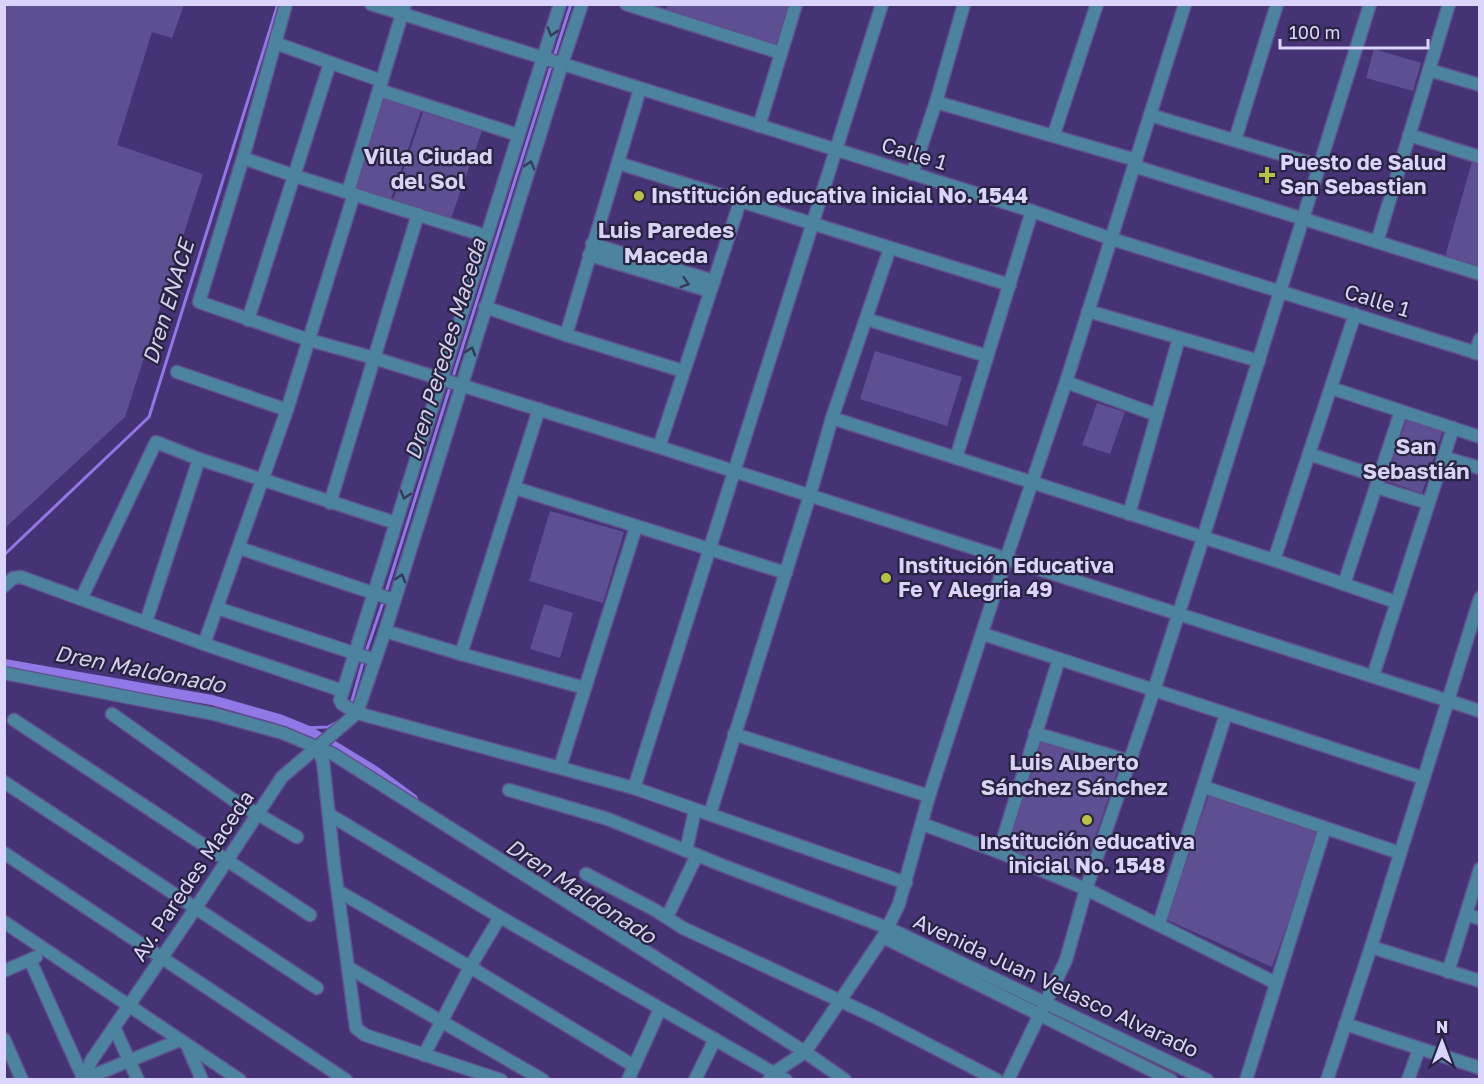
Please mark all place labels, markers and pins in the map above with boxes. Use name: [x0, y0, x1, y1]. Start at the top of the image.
place label: Puesto de Salud San Sebastian: [1280, 149, 1446, 199]
marker: Puesto de Salud San Sebastian: [1258, 166, 1276, 184]
place label: Institución educativa inicial No. 1544: [651, 182, 1028, 208]
marker: Institución educativa inicial No. 1544: [632, 189, 646, 203]
place label: Institución Educativa Fe Y Alegria 49: [898, 552, 1114, 602]
marker: Institución Educativa Fe Y Alegria 49: [879, 571, 893, 585]
marker: Institución educativa inicial No. 1548: [1080, 813, 1094, 827]
place label: Institución educativa inicial No. 1548: [979, 828, 1195, 878]

